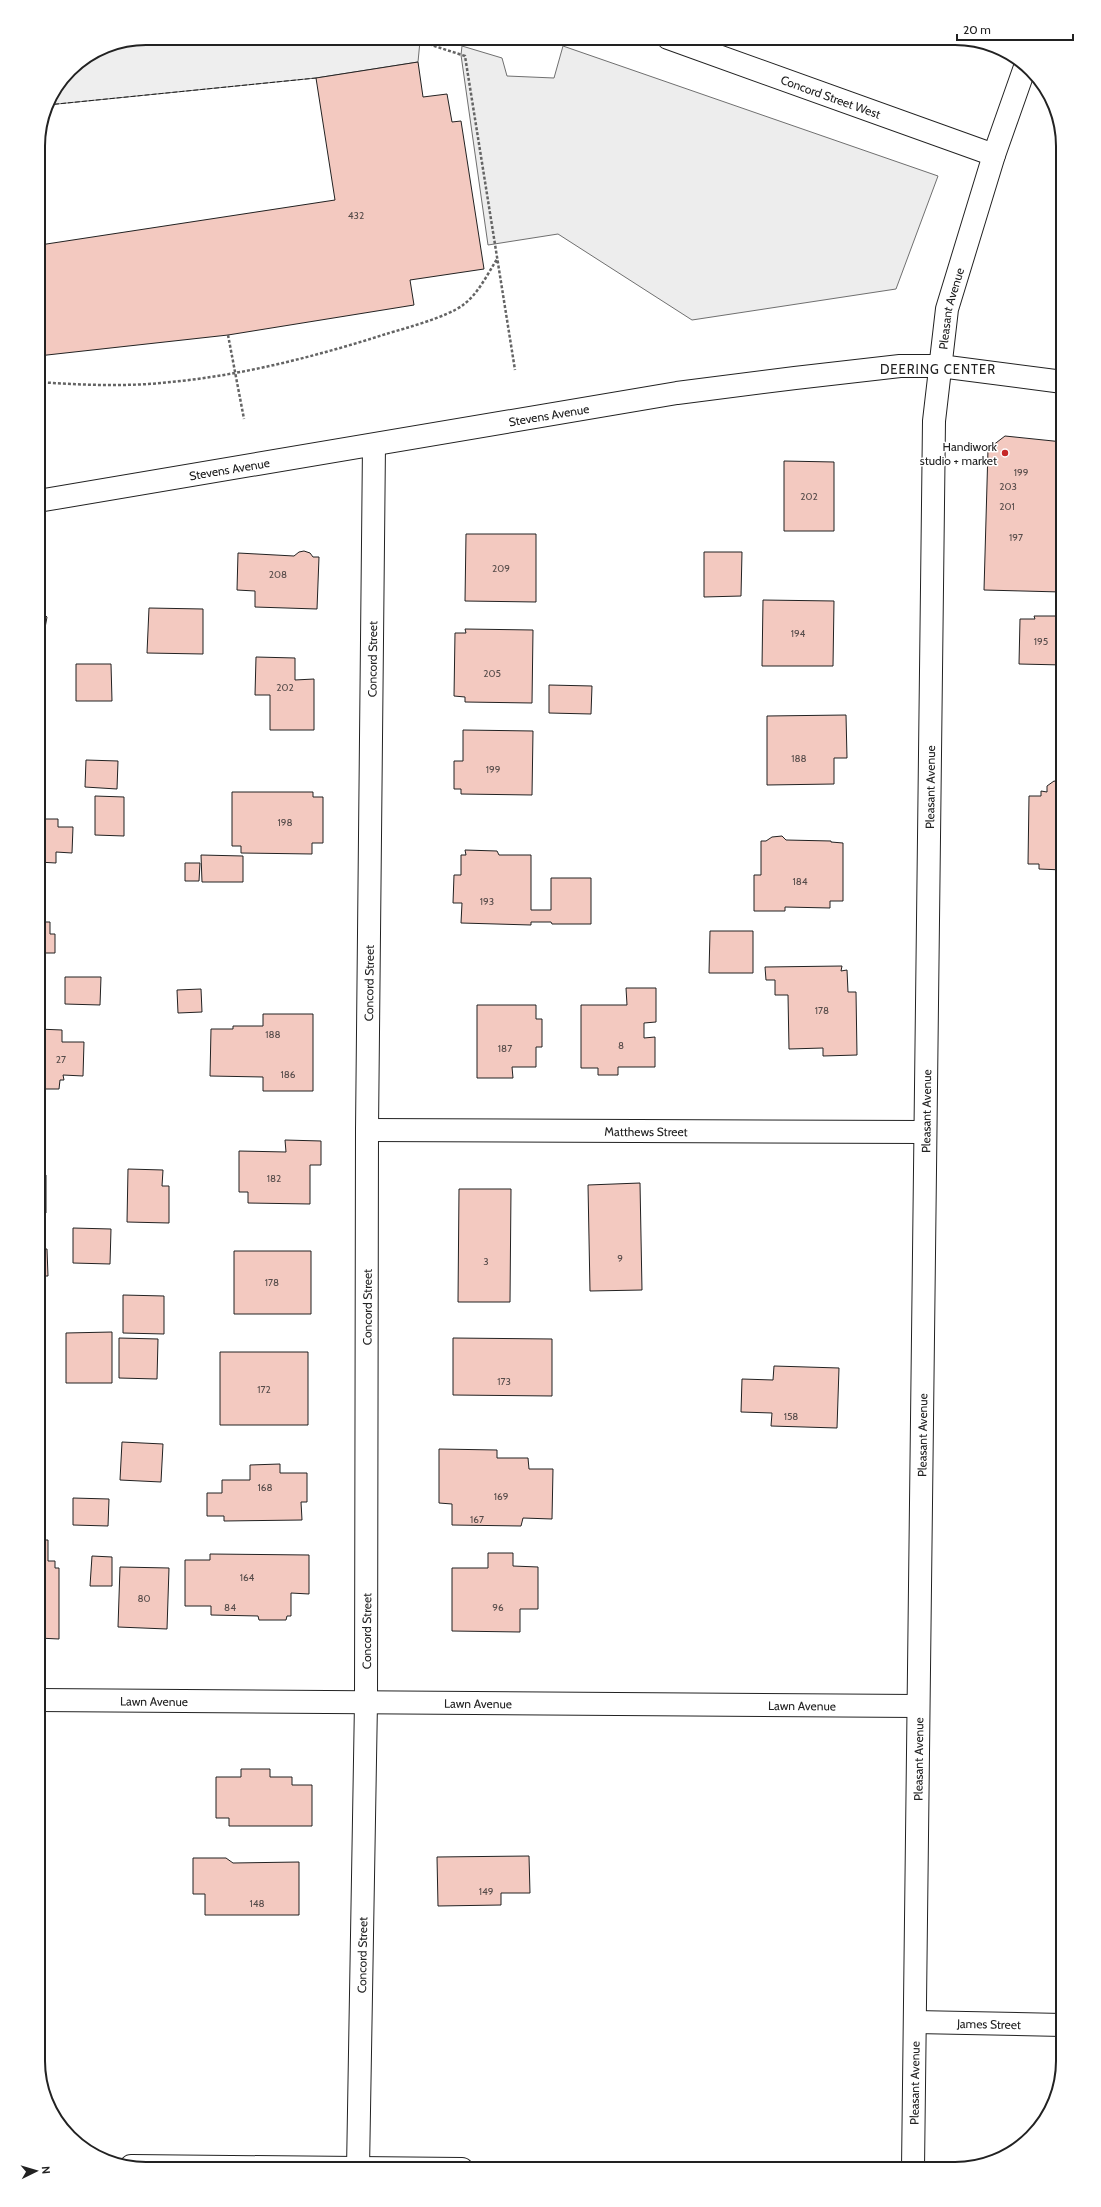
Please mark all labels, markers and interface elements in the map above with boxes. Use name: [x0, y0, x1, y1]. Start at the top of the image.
scale bar: [957, 16, 1073, 42]
text: 20 m: [963, 22, 991, 37]
street label: Concord Street West: [779, 72, 883, 121]
house number: 432: [348, 209, 364, 222]
street label: Pleasant Avenue: [935, 266, 967, 350]
district label: DEERING CENTER: [880, 361, 996, 377]
street label: Stevens Avenue: [507, 400, 590, 429]
place label: Handiwork studio + market: [920, 439, 998, 468]
marker: Handiwork studio + market: [1000, 448, 1010, 458]
street label: Stevens Avenue: [188, 454, 271, 483]
house number: 199: [1014, 466, 1029, 479]
house number: 203: [999, 480, 1017, 493]
house number: 202: [800, 490, 818, 503]
house number: 201: [999, 500, 1015, 513]
house number: 197: [1009, 531, 1023, 544]
house number: 209: [492, 562, 510, 575]
house number: 208: [269, 568, 287, 581]
street label: Concord Street: [364, 621, 380, 697]
house number: 194: [791, 627, 806, 640]
house number: 195: [1034, 635, 1048, 648]
house number: 205: [483, 667, 501, 680]
house number: 202: [276, 681, 294, 694]
street label: Pleasant Avenue: [922, 745, 938, 829]
house number: 188: [791, 752, 807, 765]
house number: 199: [486, 763, 501, 776]
house number: 198: [277, 816, 293, 829]
house number: 184: [792, 875, 808, 888]
house number: 193: [480, 895, 494, 908]
street label: Concord Street: [361, 945, 376, 1021]
house number: 178: [815, 1004, 829, 1017]
house number: 188: [265, 1028, 281, 1041]
house number: 8: [618, 1039, 624, 1052]
house number: 187: [498, 1042, 512, 1055]
house number: 27: [56, 1053, 66, 1066]
house number: 186: [280, 1068, 296, 1081]
street label: Pleasant Avenue: [918, 1069, 934, 1153]
street label: Matthews Street: [604, 1123, 688, 1139]
house number: 182: [267, 1172, 281, 1185]
house number: 9: [617, 1252, 623, 1265]
house number: 3: [483, 1255, 489, 1268]
street label: Concord Street: [359, 1269, 374, 1345]
house number: 178: [265, 1276, 279, 1289]
house number: 173: [497, 1375, 511, 1388]
house number: 172: [257, 1383, 271, 1396]
street label: Pleasant Avenue: [914, 1393, 930, 1477]
house number: 158: [784, 1410, 798, 1423]
house number: 168: [257, 1481, 273, 1494]
house number: 169: [494, 1490, 509, 1503]
house number: 167: [470, 1513, 484, 1526]
house number: 164: [240, 1571, 255, 1584]
house number: 80: [137, 1592, 151, 1605]
street label: Concord Street: [359, 1593, 374, 1669]
house number: 84: [224, 1601, 236, 1614]
house number: 96: [492, 1601, 504, 1614]
street label: Lawn Avenue: [120, 1693, 188, 1709]
street label: Lawn Avenue: [444, 1695, 512, 1711]
street label: Lawn Avenue: [768, 1697, 836, 1713]
street label: Pleasant Avenue: [910, 1717, 926, 1801]
house number: 149: [479, 1885, 494, 1898]
house number: 148: [249, 1897, 265, 1910]
street label: Concord Street: [354, 1917, 370, 1993]
street label: James Street: [956, 2015, 1021, 2032]
street label: Pleasant Avenue: [906, 2041, 922, 2125]
north arrow: [16, 2151, 56, 2191]
text: N: [39, 2166, 53, 2175]

